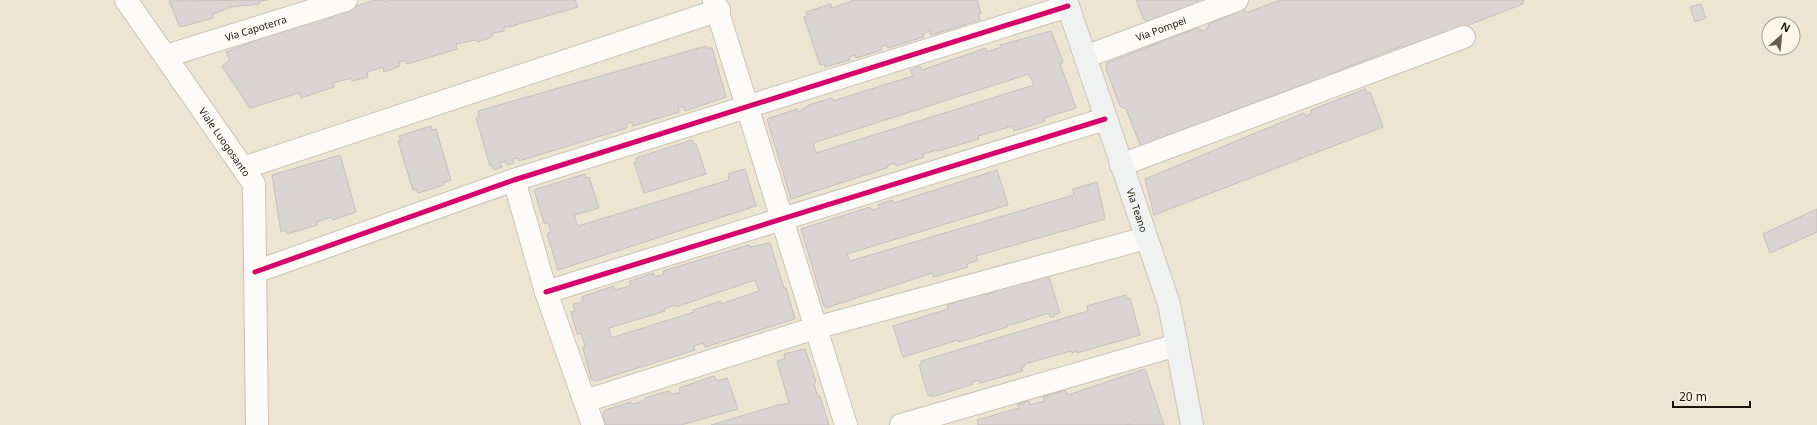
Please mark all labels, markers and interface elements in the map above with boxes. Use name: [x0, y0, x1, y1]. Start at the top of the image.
street label: Via Capoterra: [223, 12, 288, 44]
street label: Via Pompei: [1134, 13, 1188, 44]
north arrow: [1761, 16, 1801, 56]
text: N: [1778, 18, 1793, 35]
street label: Viale Luogosanto: [196, 105, 254, 179]
street label: Via Teano: [1123, 187, 1151, 234]
scale bar: [1673, 383, 1750, 409]
text: 20 m: [1679, 388, 1707, 405]

